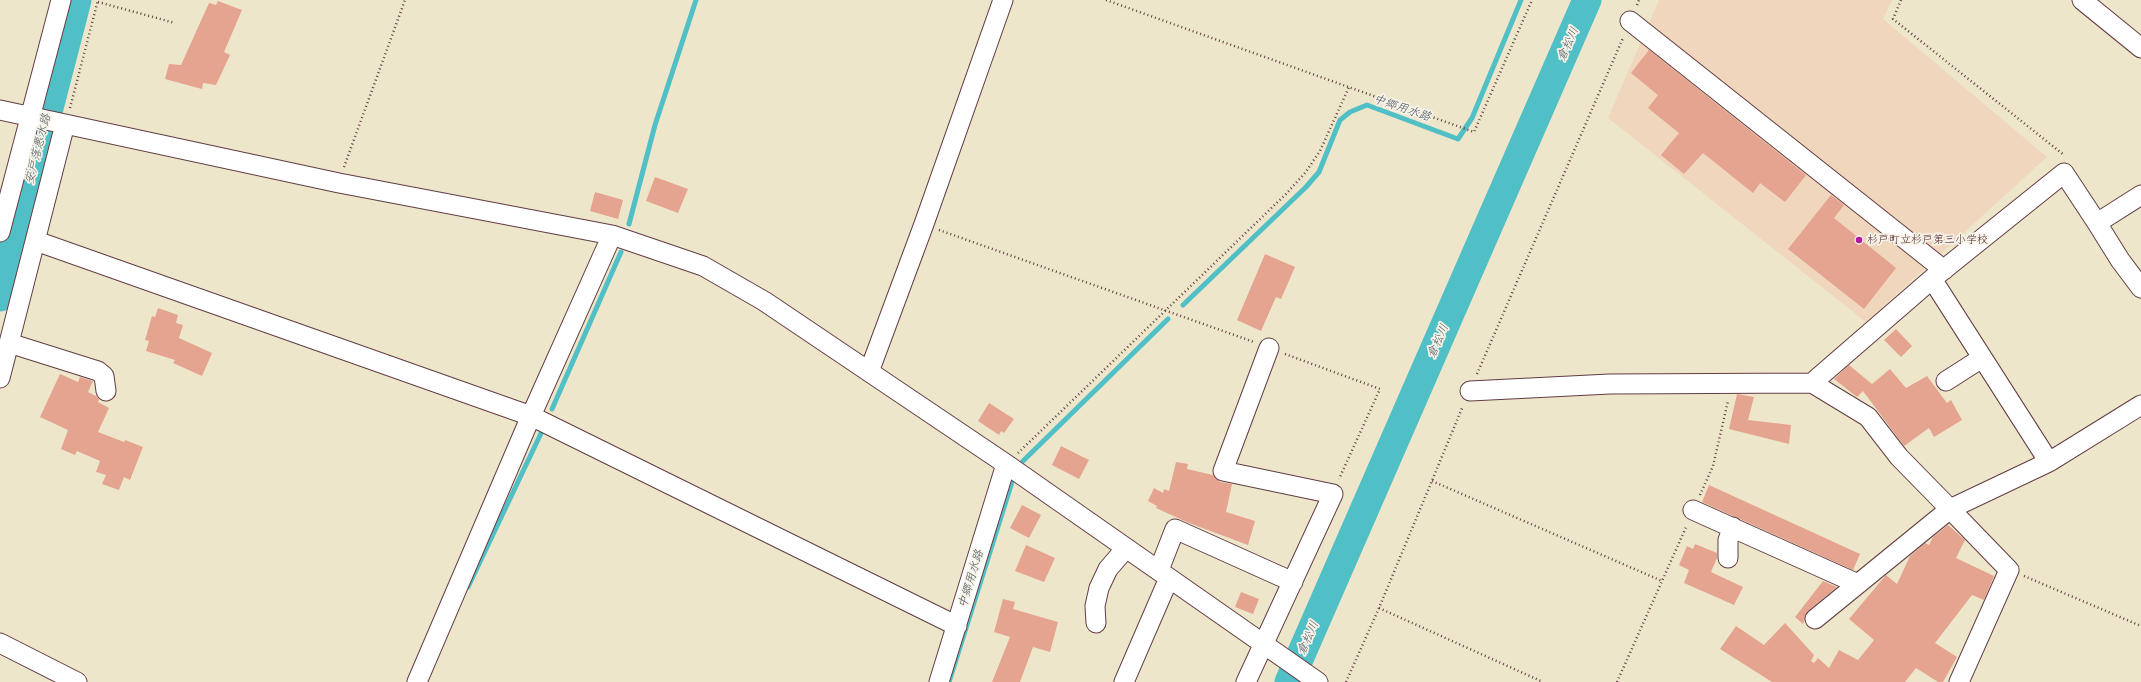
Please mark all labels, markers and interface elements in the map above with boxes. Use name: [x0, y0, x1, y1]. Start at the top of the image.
water label: 倉松川: [1554, 25, 1582, 63]
water label: 中郷用水路: [1371, 91, 1433, 125]
water label: 安戸落悪水路: [22, 112, 54, 186]
place label: 杉戸町立杉戸第三小学校: [1867, 233, 1988, 247]
marker: 杉戸町立杉戸第三小学校: [1854, 235, 1864, 245]
water label: 倉松川: [1424, 322, 1452, 360]
water label: 中郷用水路: [955, 548, 987, 610]
water label: 倉松川: [1294, 619, 1322, 657]

